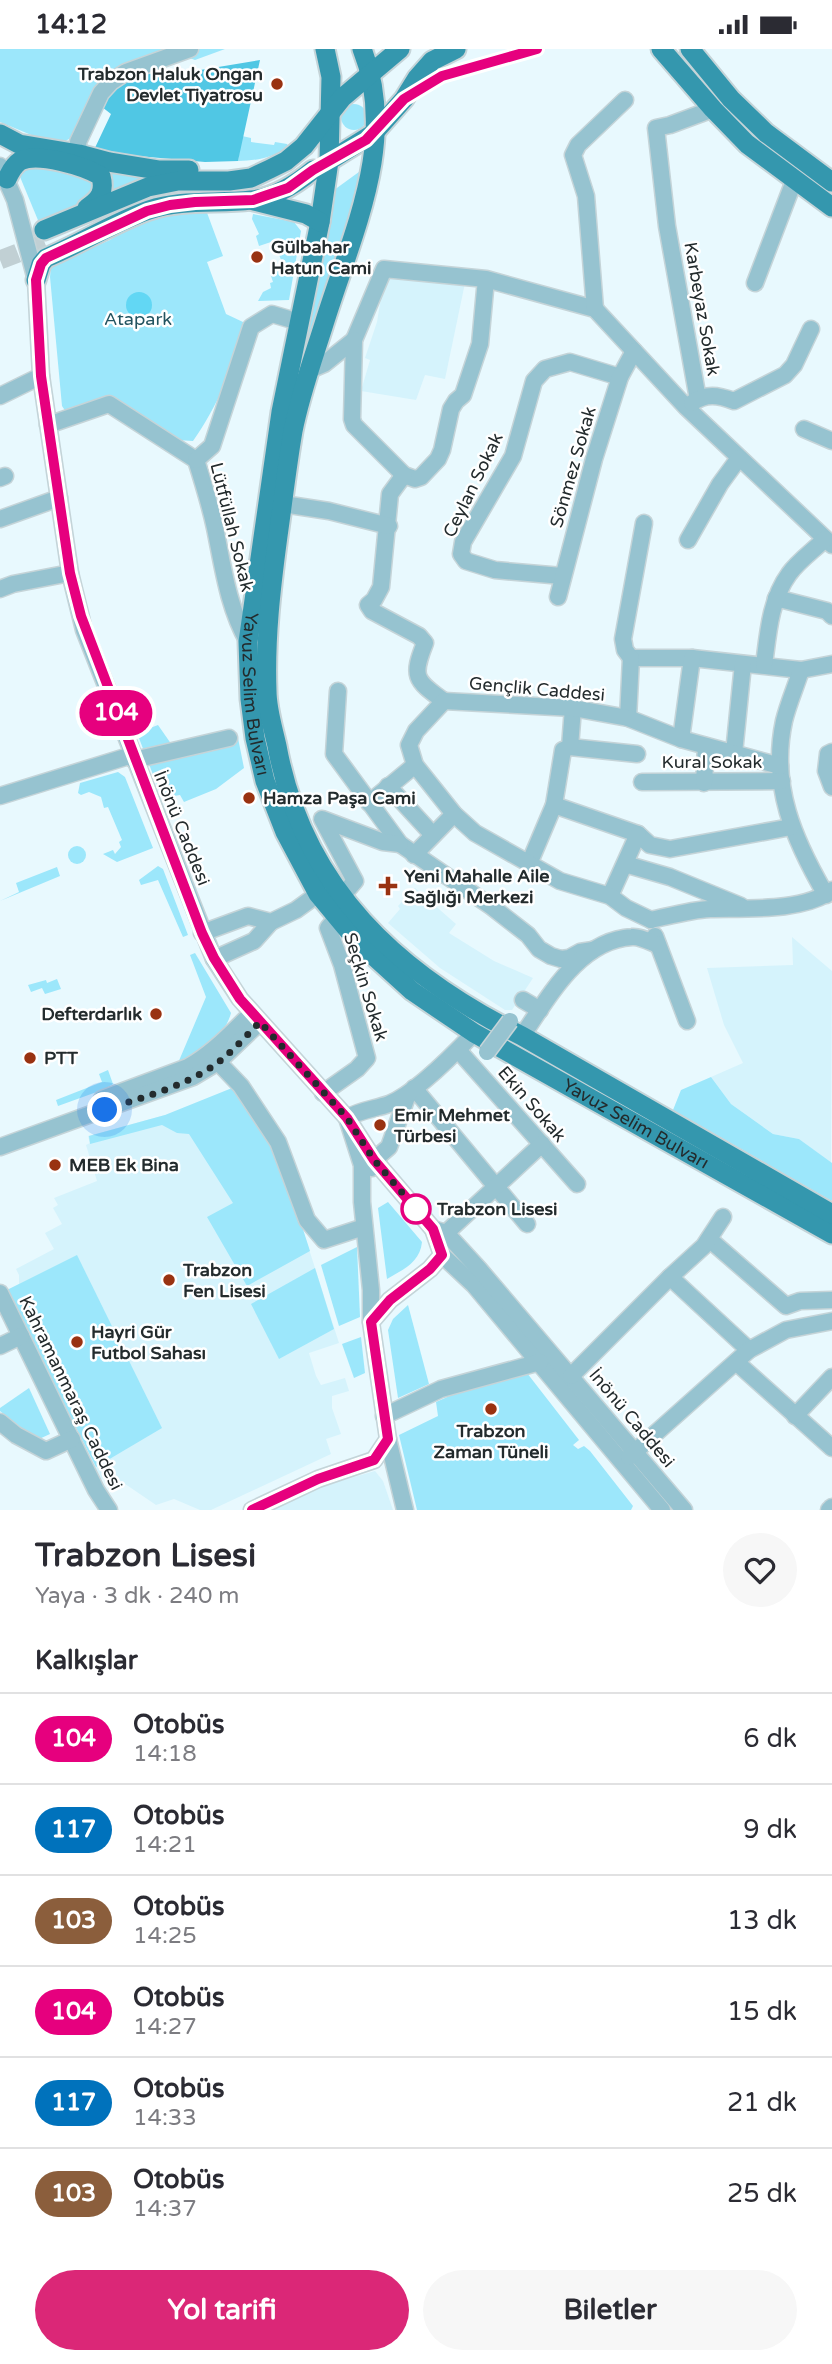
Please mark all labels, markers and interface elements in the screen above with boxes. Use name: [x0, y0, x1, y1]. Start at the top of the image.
text: 14:12: [35, 9, 107, 40]
place label: Trabzon Haluk Ongan Devlet Tiyatrosu: [77, 63, 263, 106]
marker: Trabzon Haluk Ongan Devlet Tiyatrosu: [269, 76, 285, 92]
place label: Gülbahar Hatun Cami: [271, 236, 372, 279]
street label: Karbeyaz Sokak: [679, 240, 725, 378]
marker: Gülbahar Hatun Cami: [249, 249, 265, 265]
park label: Atapark: [104, 308, 172, 330]
street label: Sönmez Sokak: [545, 404, 601, 530]
street label: Ceylan Sokak: [438, 429, 508, 541]
street label: Lütfüllah Sokak: [205, 460, 259, 594]
street label: Yavuz Selim Bulvarı: [237, 611, 274, 778]
street label: Gençlik Caddesi: [468, 672, 606, 706]
line badge: 104: [76, 690, 156, 736]
text: 104: [93, 698, 139, 727]
street label: Kural Sokak: [662, 751, 763, 773]
street label: İnönü Caddesi: [149, 767, 215, 889]
place label: Hamza Paşa Cami: [263, 787, 416, 809]
marker: Hamza Paşa Cami: [241, 790, 257, 806]
place label: Yeni Mahalle Aile Sağlığı Merkezi: [404, 865, 549, 908]
marker: Yeni Mahalle Aile Sağlığı Merkezi: [378, 876, 398, 896]
street label: Seçkin Sokak: [339, 930, 393, 1044]
place label: Defterdarlık: [41, 1003, 142, 1025]
marker: Defterdarlık: [148, 1006, 164, 1022]
place label: PTT: [44, 1047, 79, 1069]
marker: PTT: [22, 1050, 38, 1066]
street label: Ekin Sokak: [493, 1062, 571, 1146]
street label: Yavuz Selim Bulvarı: [559, 1074, 713, 1174]
your location: [87, 1092, 122, 1127]
place label: Emir Mehmet Türbesi: [393, 1104, 510, 1147]
marker: Emir Mehmet Türbesi: [372, 1117, 388, 1133]
place label: MEB Ek Bina: [69, 1154, 179, 1176]
marker: MEB Ek Bina: [47, 1157, 63, 1173]
marker: Trabzon Lisesi: [401, 1194, 431, 1224]
place label: Trabzon Lisesi: [436, 1198, 558, 1220]
place label: Trabzon Fen Lisesi: [182, 1259, 266, 1302]
marker: Trabzon Fen Lisesi: [161, 1272, 177, 1288]
street label: Kahramanmaraş Caddesi: [14, 1292, 128, 1494]
place label: Hayri Gür Futbol Sahası: [91, 1321, 206, 1364]
marker: Hayri Gür Futbol Sahası: [69, 1334, 85, 1350]
street label: İnönü Caddesi: [584, 1364, 680, 1472]
marker: Trabzon Zaman Tüneli: [483, 1401, 499, 1417]
place label: Trabzon Zaman Tüneli: [434, 1420, 548, 1463]
button: heart: [723, 1533, 797, 1607]
text: Trabzon Lisesi: [35, 1536, 256, 1575]
text: Yaya · 3 dk · 240 m: [35, 1582, 239, 1610]
text: Kalkışlar: [35, 1645, 138, 1676]
text: Otobüs: [133, 1709, 224, 1740]
text: 6 dk: [743, 1723, 797, 1754]
text: 104: [51, 1724, 96, 1753]
text: 14:18: [133, 1740, 197, 1768]
text: Otobüs: [133, 1800, 224, 1831]
text: 9 dk: [743, 1814, 797, 1845]
text: 117: [51, 1815, 96, 1844]
text: 14:21: [133, 1831, 197, 1859]
text: Otobüs: [133, 1891, 224, 1922]
text: 13 dk: [727, 1905, 797, 1936]
text: 103: [51, 1906, 96, 1935]
text: 14:25: [133, 1922, 197, 1950]
text: Otobüs: [133, 1982, 224, 2013]
text: 15 dk: [727, 1996, 797, 2027]
text: 104: [51, 1997, 96, 2026]
text: 14:27: [133, 2013, 197, 2041]
text: Otobüs: [133, 2073, 224, 2104]
text: 21 dk: [727, 2087, 797, 2118]
text: 117: [51, 2088, 96, 2117]
text: 14:33: [133, 2104, 197, 2132]
text: Otobüs: [133, 2164, 224, 2195]
text: 25 dk: [727, 2178, 797, 2209]
text: 103: [51, 2179, 96, 2208]
text: 14:37: [133, 2195, 197, 2223]
button: Yol tarifi: [35, 2270, 409, 2350]
button: Biletler: [423, 2270, 797, 2350]

